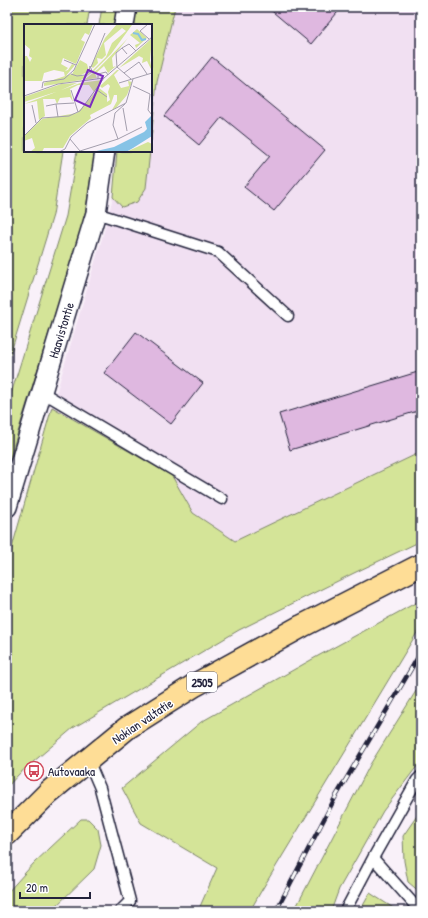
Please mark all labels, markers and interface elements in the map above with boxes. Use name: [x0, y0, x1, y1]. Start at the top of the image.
inset map: [24, 24, 152, 152]
street label: Haavistontie: [44, 300, 78, 360]
road number: 2505: [187, 672, 217, 692]
street label: Nokian valtatie: [108, 694, 176, 748]
bus stop icon: Autovaaka: [23, 760, 45, 782]
place label: Autovaaka: [48, 762, 95, 780]
scale bar: [20, 874, 90, 900]
text: 20 m: [26, 879, 48, 896]

